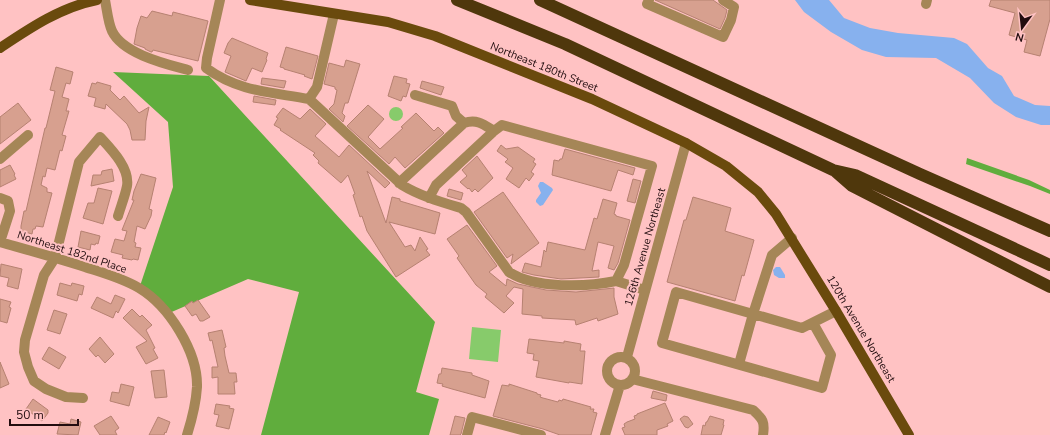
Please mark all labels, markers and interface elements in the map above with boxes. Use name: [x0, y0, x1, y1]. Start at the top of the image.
north arrow: [1002, 8, 1042, 48]
text: N: [1014, 29, 1025, 45]
street label: Northeast 180th Street: [488, 39, 600, 96]
street label: 126th Avenue Northeast: [621, 186, 669, 308]
street label: Northeast 182nd Place: [15, 227, 129, 277]
street label: 120th Avenue Northeast: [823, 273, 899, 385]
scale bar: [10, 401, 78, 427]
text: 50 m: [16, 407, 44, 423]

